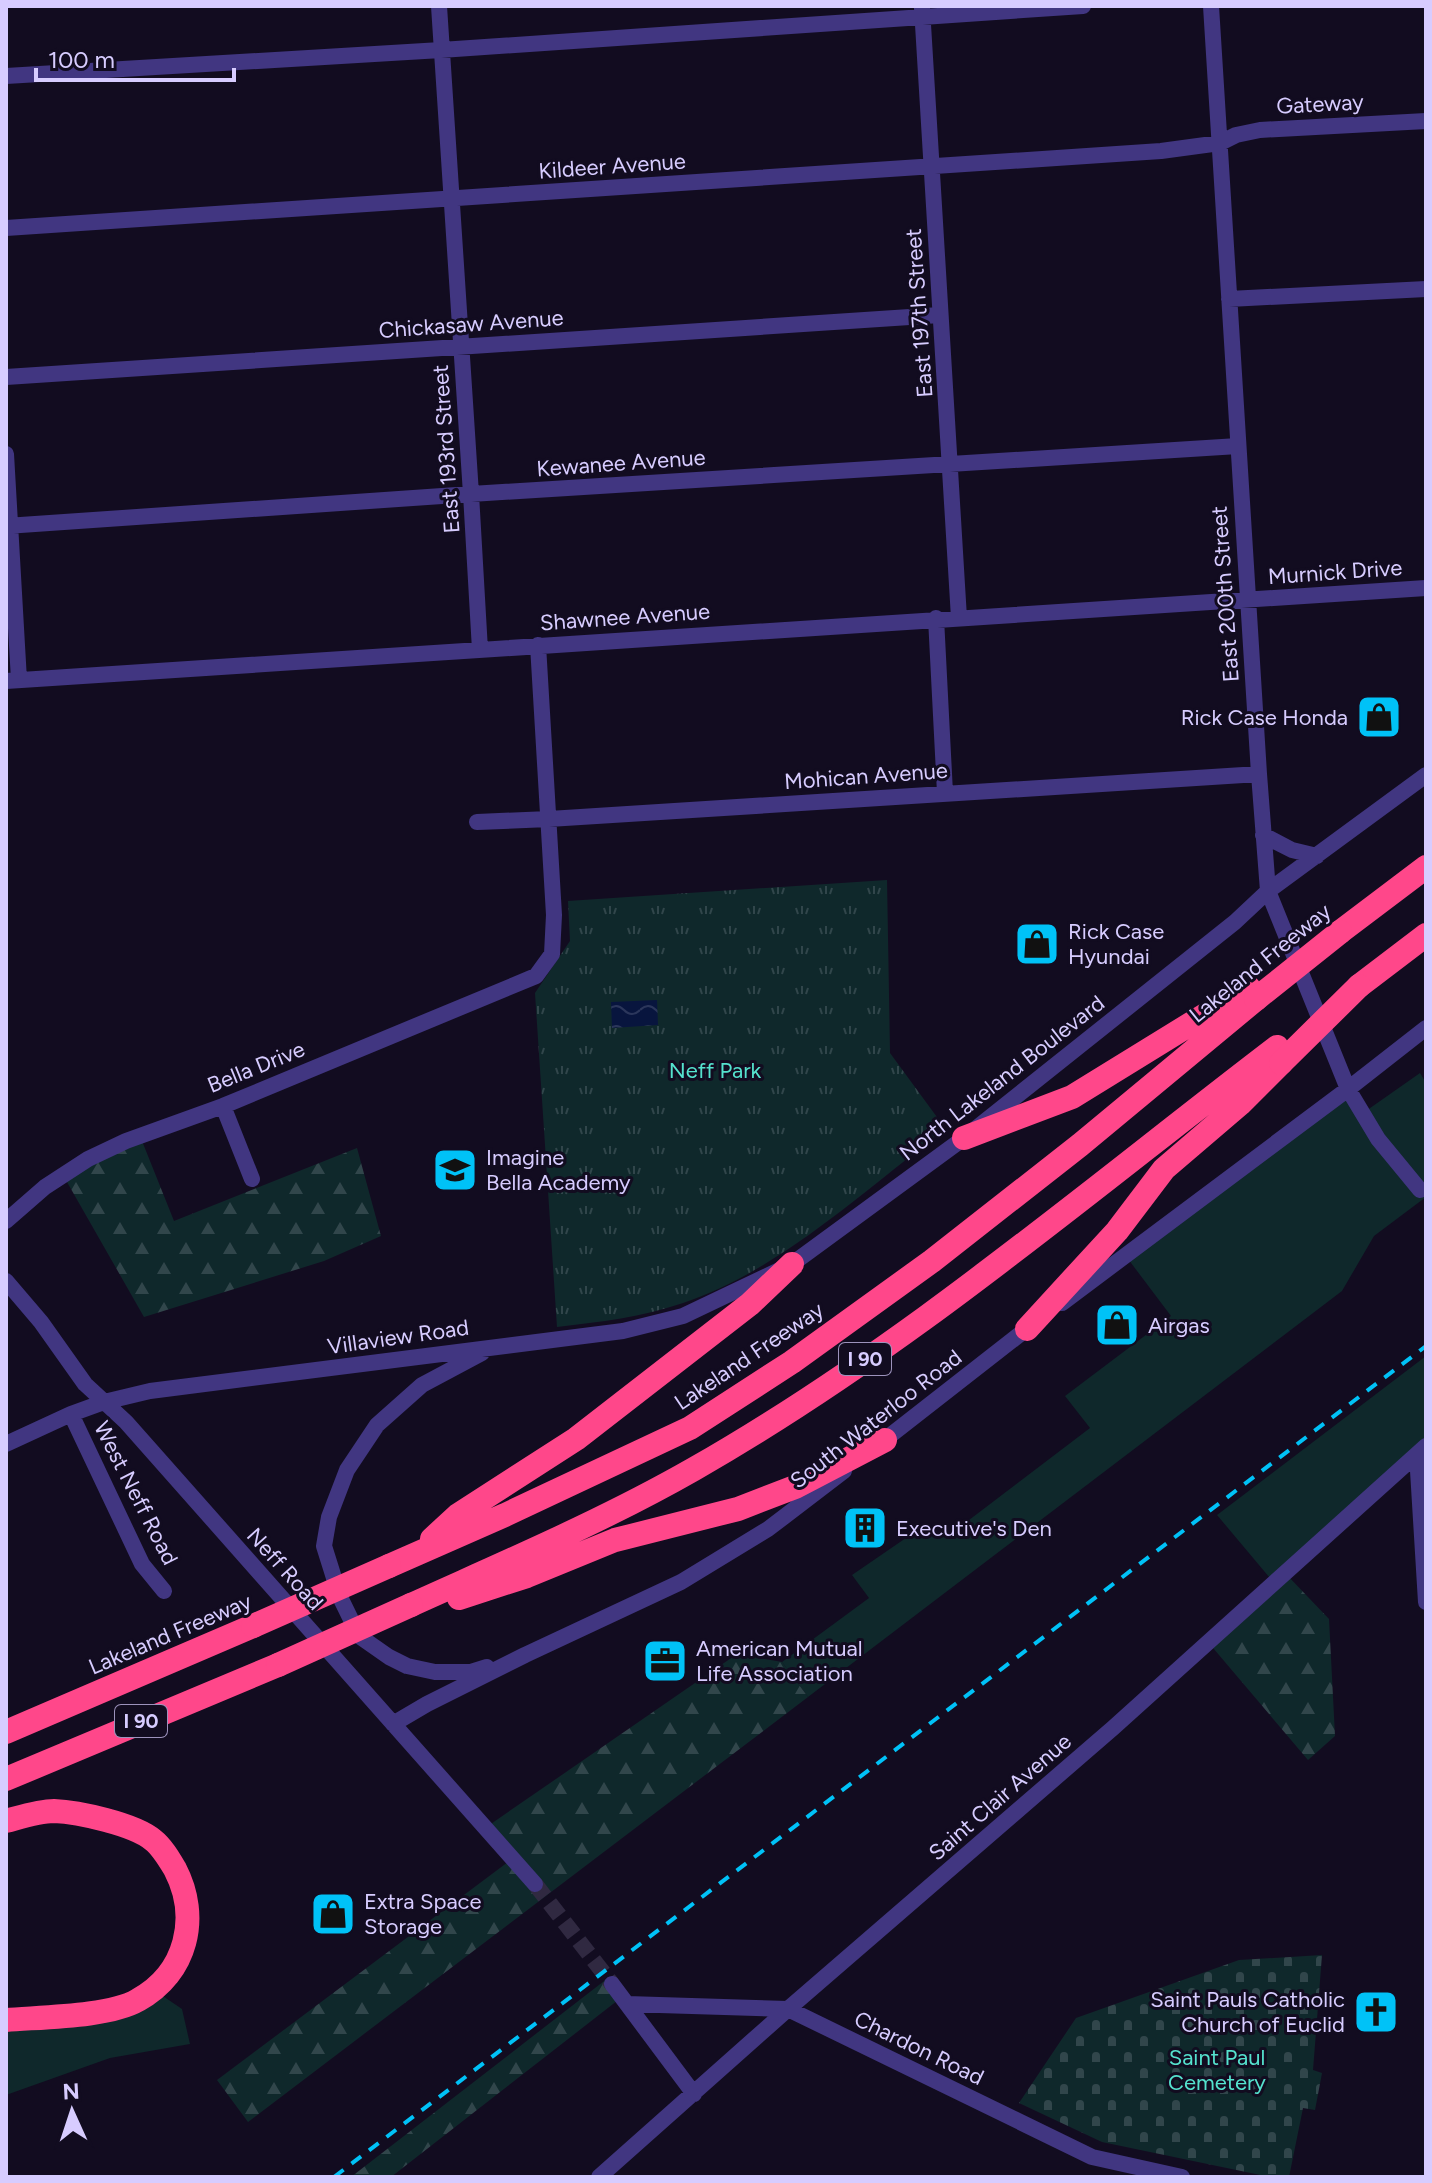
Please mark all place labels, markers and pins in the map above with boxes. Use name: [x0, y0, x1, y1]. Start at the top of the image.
shop icon: Rick Case Honda: [1355, 693, 1403, 741]
place label: Rick Case Honda: [1181, 704, 1348, 731]
place label: Rick Case Hyundai: [1068, 918, 1164, 970]
shop icon: Rick Case Hyundai: [1013, 920, 1061, 968]
place label: Imagine Bella Academy: [486, 1144, 631, 1196]
school or university icon: Imagine Bella Academy: [431, 1146, 479, 1194]
shop icon: Airgas: [1093, 1301, 1141, 1349]
place label: Airgas: [1148, 1312, 1210, 1339]
building icon: Executive's Den: [841, 1504, 889, 1552]
place label: Executive's Den: [896, 1515, 1052, 1542]
place label: American Mutual Life Association: [696, 1635, 863, 1687]
office icon: American Mutual Life Association: [641, 1637, 689, 1685]
place label: Extra Space Storage: [364, 1888, 482, 1940]
shop icon: Extra Space Storage: [309, 1890, 357, 1938]
place label: Saint Pauls Catholic Church of Euclid: [1150, 1986, 1345, 2038]
church icon: Saint Pauls Catholic Church of Euclid: [1352, 1988, 1400, 2036]

